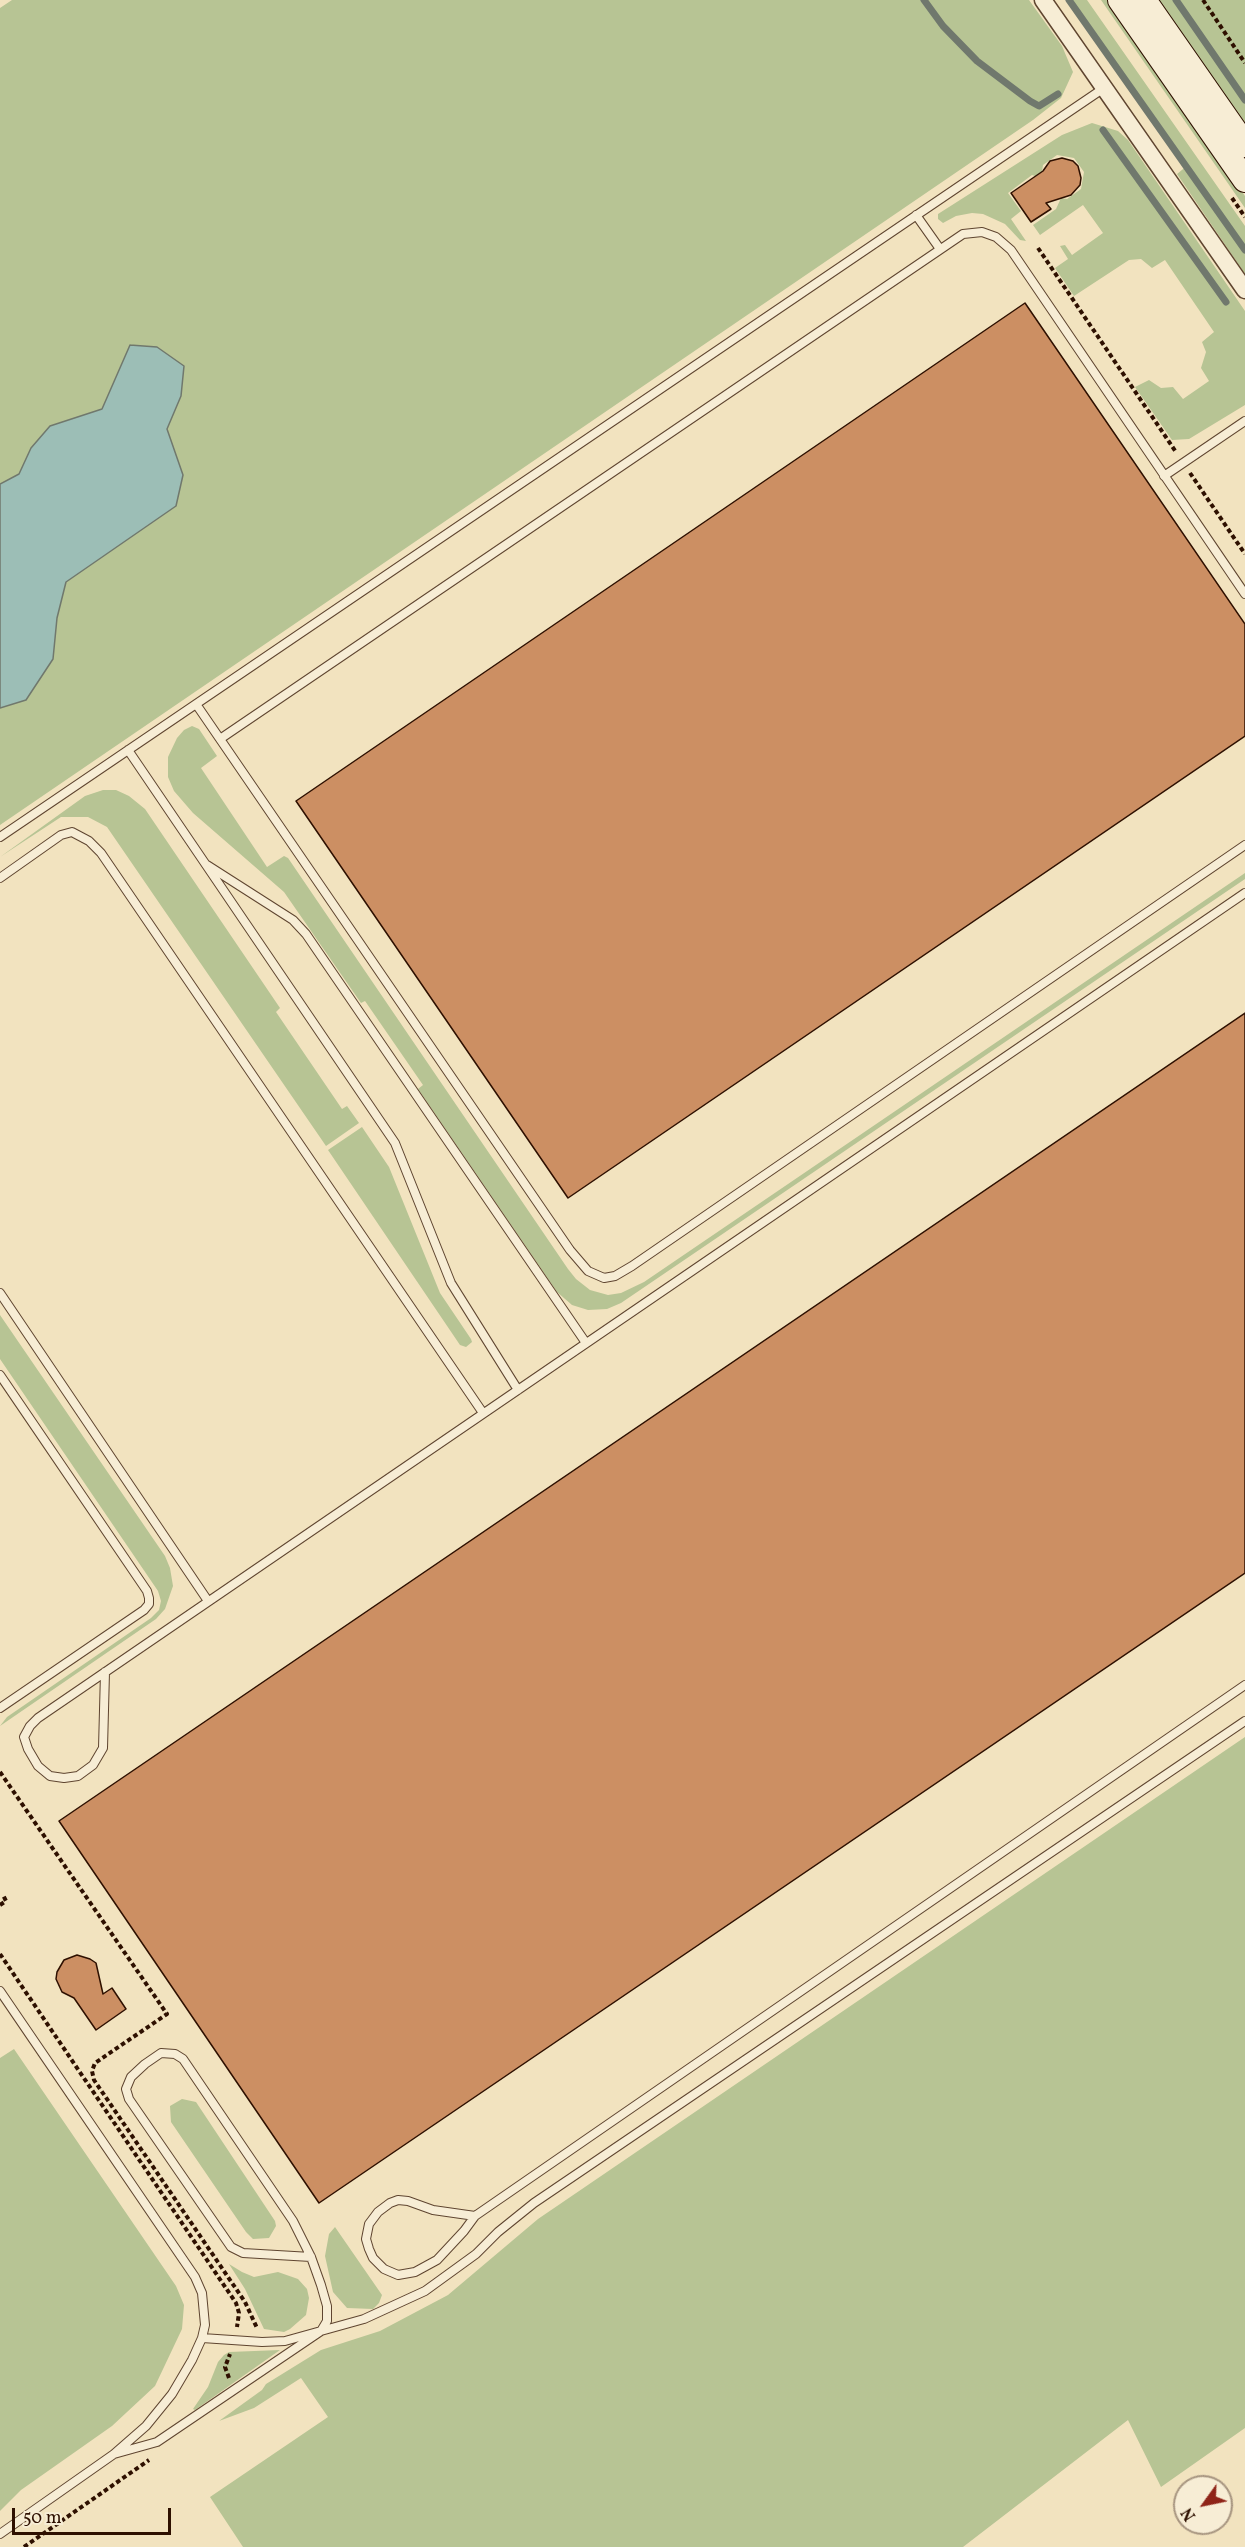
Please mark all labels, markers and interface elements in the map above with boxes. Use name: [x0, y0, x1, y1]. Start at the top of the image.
north arrow: [1173, 2475, 1233, 2535]
scale bar: [15, 2496, 174, 2534]
text: N: [1177, 2503, 1202, 2525]
text: 50 m: [23, 2506, 62, 2531]

